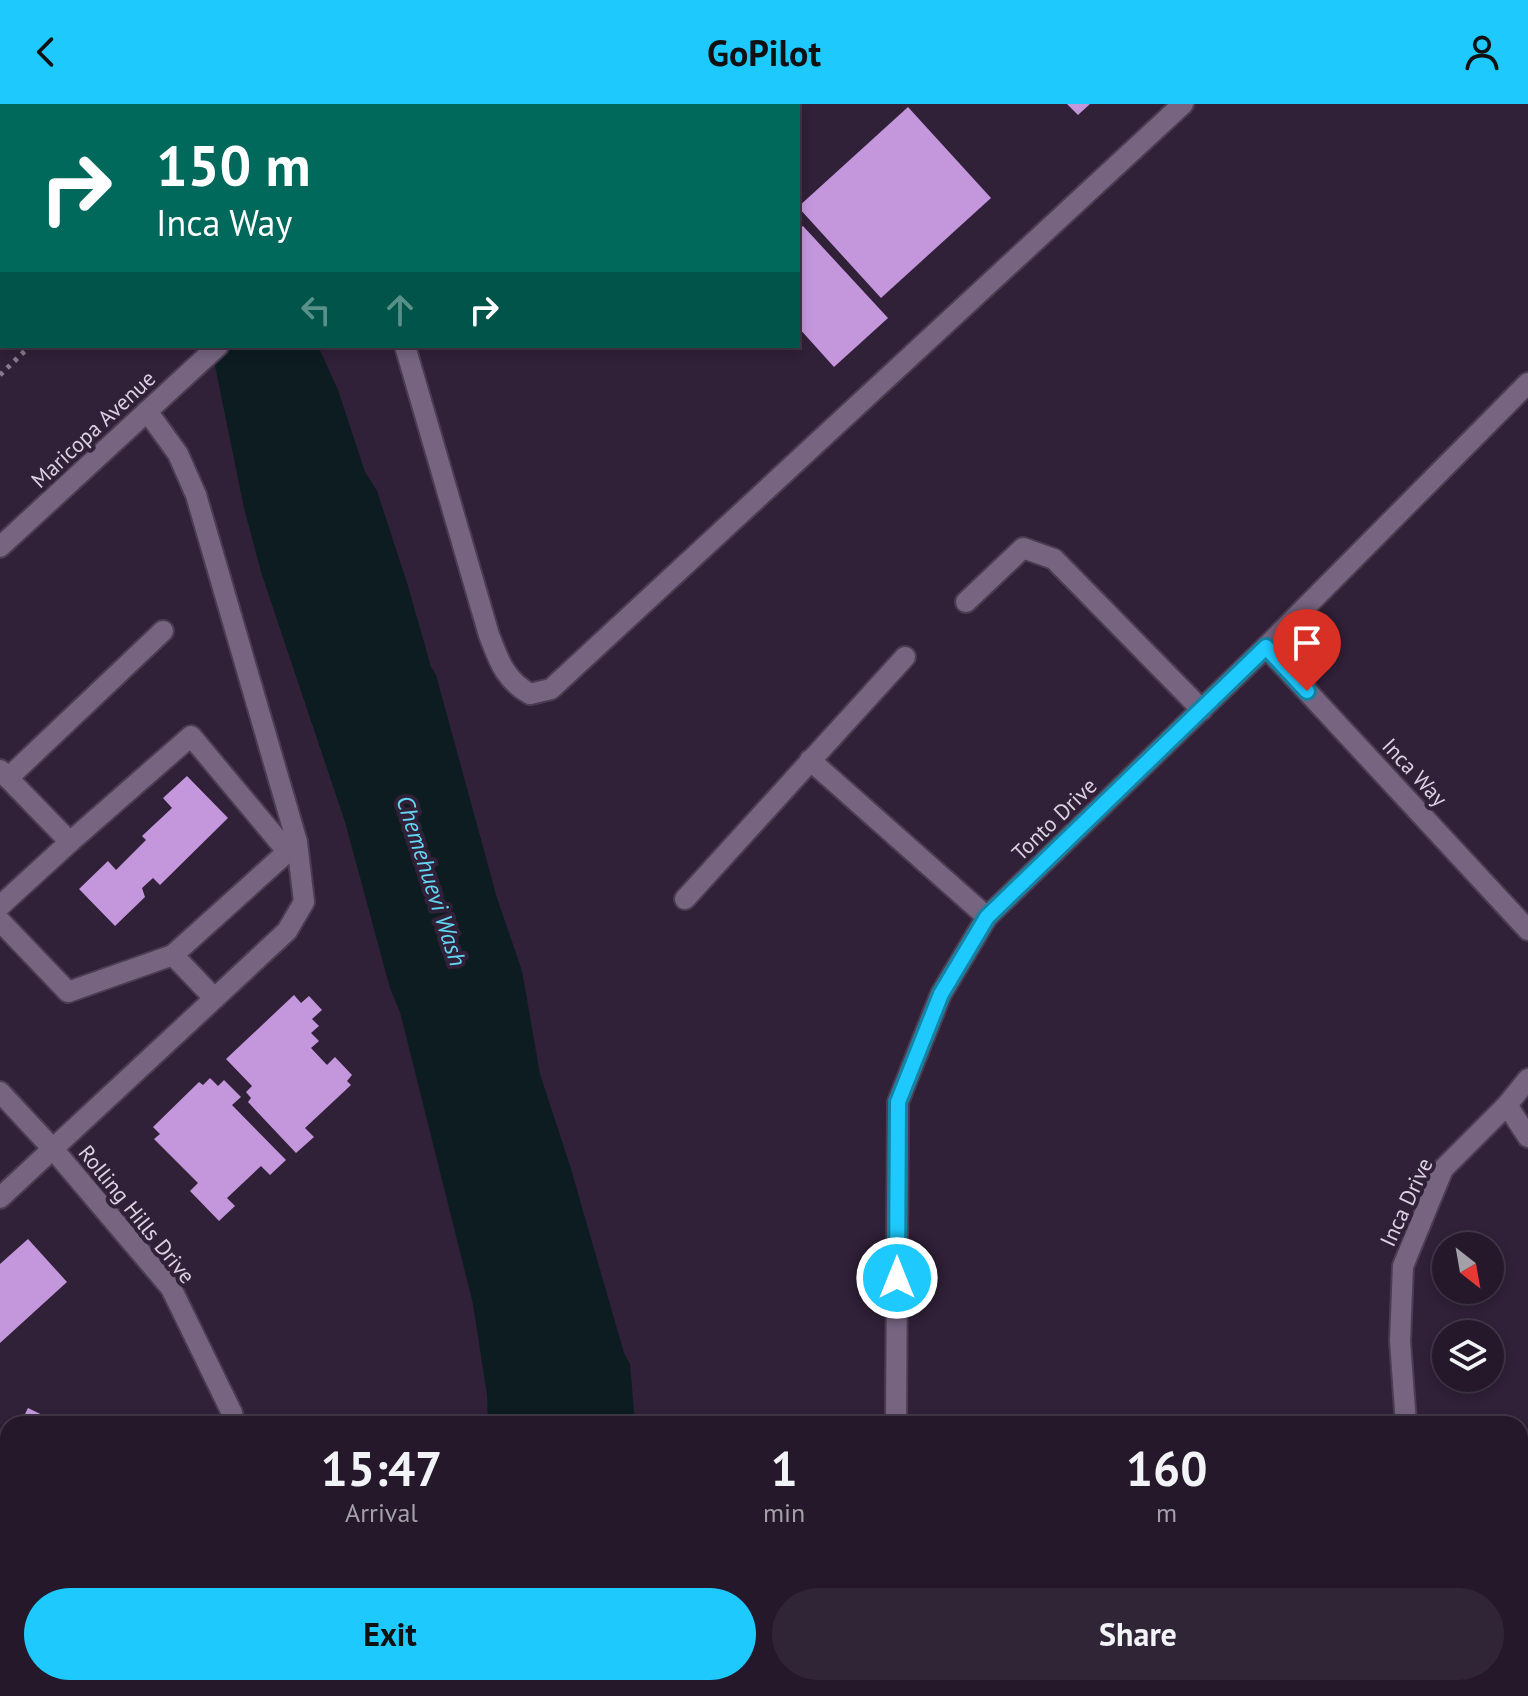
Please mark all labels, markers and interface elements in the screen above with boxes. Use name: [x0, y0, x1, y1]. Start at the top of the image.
text: GoPilot: [707, 29, 821, 76]
icon: back: [24, 30, 68, 74]
icon: person: [1460, 30, 1504, 74]
text: 150 m: [156, 129, 311, 201]
icon: right: [24, 136, 128, 240]
text: Inca Way: [156, 199, 292, 246]
icon: left: [294, 288, 338, 332]
icon: ahead: [378, 288, 422, 332]
icon: right: [462, 288, 506, 332]
street label: Maricopa Avenue: [25, 364, 161, 494]
pin: [1273, 609, 1341, 691]
icon: arrive: [1285, 621, 1329, 665]
street label: Inca Way: [1376, 732, 1454, 813]
street label: Tonto Drive: [1006, 772, 1102, 866]
water label: Chemehuevi Wash: [389, 792, 474, 970]
street label: Rolling Hills Drive: [73, 1139, 201, 1289]
street label: Inca Drive: [1373, 1153, 1439, 1251]
north arrow: [1432, 1232, 1504, 1304]
map controls: [1432, 1232, 1504, 1392]
position arrow: [855, 1236, 939, 1320]
button: layers: [1432, 1320, 1504, 1392]
text: 15:47: [321, 1437, 442, 1499]
text: 1: [770, 1437, 798, 1499]
text: 160: [1126, 1437, 1207, 1499]
text: Arrival: [345, 1496, 418, 1529]
text: min: [763, 1496, 805, 1529]
text: m: [1156, 1496, 1177, 1529]
button: Exit: [24, 1588, 756, 1680]
button: Share: [772, 1588, 1504, 1680]

